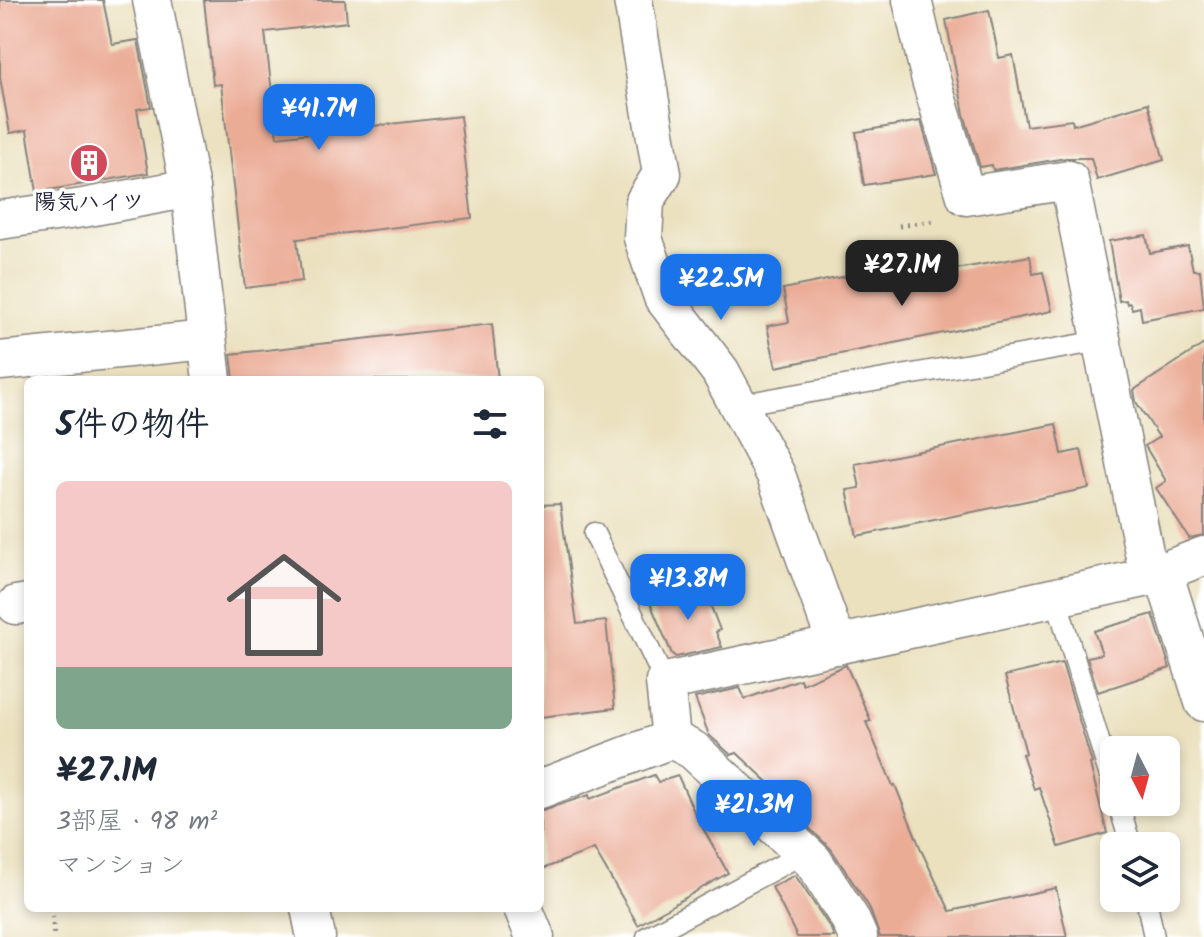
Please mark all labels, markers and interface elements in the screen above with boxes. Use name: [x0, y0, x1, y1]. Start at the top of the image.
pin: ¥41.7M: [254, 84, 384, 152]
text: ¥41.7M: [281, 89, 357, 131]
building icon: 陽気ハイツ: [68, 142, 110, 184]
place label: 陽気ハイツ: [34, 186, 144, 221]
pin: ¥27.1M: [837, 240, 967, 308]
text: ¥27.1M: [863, 245, 941, 287]
pin: ¥22.5M: [656, 254, 786, 322]
text: ¥22.5M: [678, 259, 764, 301]
text: 5件の物件: [56, 399, 209, 453]
icon: filters: [468, 402, 512, 446]
icon: home: [212, 533, 356, 677]
pin: ¥13.8M: [623, 554, 753, 622]
text: ¥13.8M: [648, 559, 728, 601]
north arrow: [1100, 736, 1180, 816]
map controls: [1100, 736, 1180, 912]
text: ¥27.1M: [56, 745, 157, 799]
pin: ¥21.3M: [689, 780, 819, 848]
text: ¥21.3M: [714, 785, 794, 827]
text: 3部屋 · 98 m²: [56, 801, 217, 843]
button: layers: [1100, 832, 1180, 912]
text: マンション: [56, 845, 185, 887]

